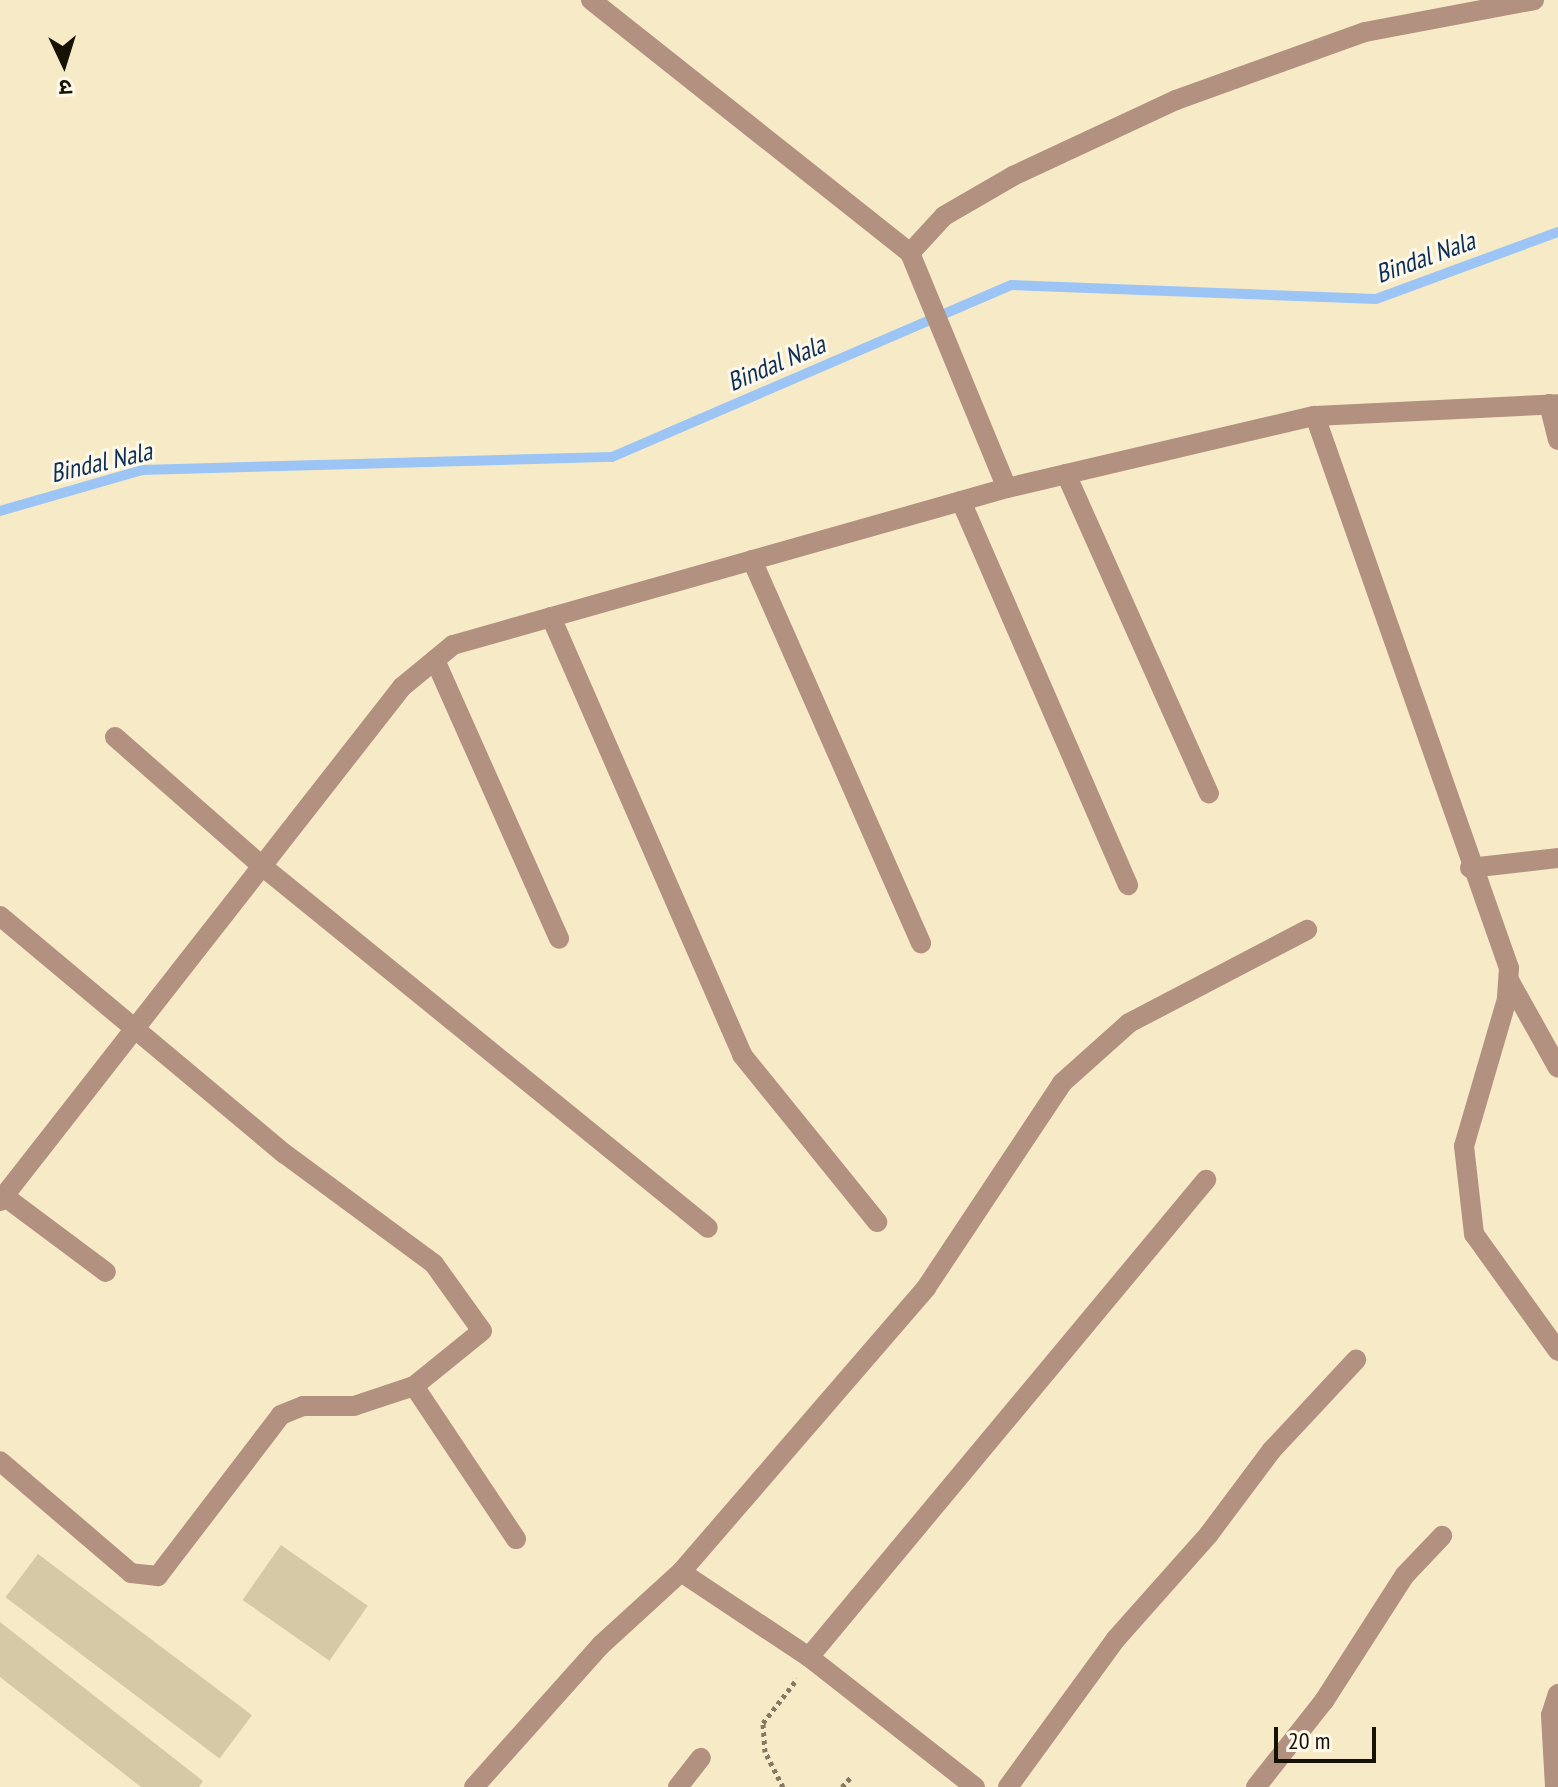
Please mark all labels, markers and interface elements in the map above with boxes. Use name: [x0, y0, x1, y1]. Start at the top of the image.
north arrow: [24, 24, 104, 104]
text: उ: [58, 74, 73, 102]
water label: Bindal Nala: [1371, 225, 1479, 289]
water label: Bindal Nala: [722, 328, 830, 398]
water label: Bindal Nala: [47, 435, 155, 489]
scale bar: [1278, 1711, 1380, 1761]
text: 20 m: [1288, 1725, 1330, 1756]

